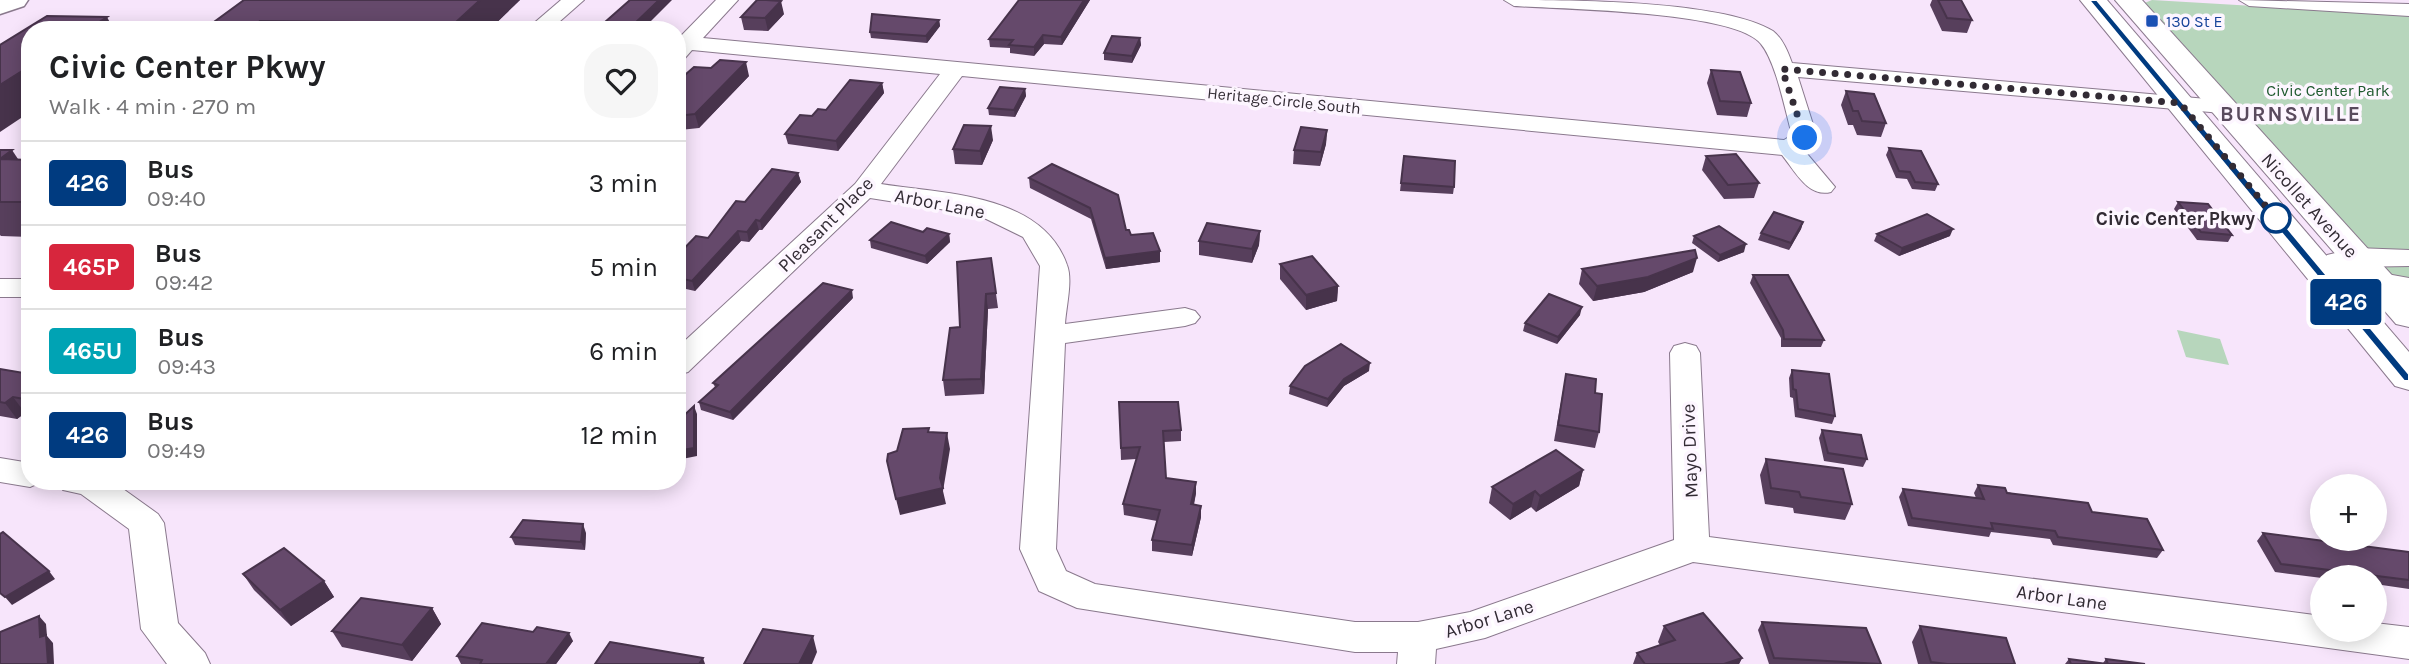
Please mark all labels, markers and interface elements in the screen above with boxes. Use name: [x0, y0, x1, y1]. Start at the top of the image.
place label: 130 St E: [2166, 12, 2223, 31]
marker: 130 St E: [2144, 13, 2160, 29]
button: heart: [584, 44, 658, 118]
text: Civic Center Pkwy: [49, 48, 326, 86]
park label: Civic Center Park: [2266, 81, 2390, 100]
street label: Heritage Circle South: [1206, 83, 1362, 118]
text: Walk · 4 min · 270 m: [49, 93, 256, 120]
district label: BURNSVILLE: [2220, 102, 2362, 126]
your location: [1787, 120, 1822, 155]
street label: Nicollet Avenue: [2256, 149, 2362, 263]
text: Bus: [147, 154, 194, 185]
text: 3 min: [589, 168, 658, 199]
text: 426: [66, 169, 109, 197]
street label: Pleasant Place: [774, 173, 878, 277]
street label: Arbor Lane: [893, 184, 987, 223]
text: 09:40: [147, 185, 206, 212]
marker: Civic Center Pkwy: [2261, 203, 2291, 233]
place label: Civic Center Pkwy: [2096, 208, 2255, 230]
text: Bus: [155, 238, 202, 269]
text: 5 min: [589, 252, 658, 283]
text: 465P: [63, 253, 120, 281]
text: 09:42: [155, 269, 213, 296]
line badge: 426: [2306, 279, 2386, 325]
text: 426: [2324, 288, 2368, 316]
text: Bus: [157, 322, 204, 353]
text: 6 min: [589, 336, 658, 367]
text: 465U: [63, 337, 122, 365]
text: 09:43: [157, 353, 216, 380]
street label: Mayo Drive: [1677, 403, 1703, 499]
text: Bus: [147, 406, 194, 437]
text: 12 min: [580, 420, 658, 451]
text: 426: [66, 421, 109, 449]
text: 09:49: [147, 437, 205, 464]
map controls: [2310, 474, 2387, 642]
button: +: [2310, 474, 2387, 551]
button: −: [2310, 565, 2387, 642]
street label: Arbor Lane: [2015, 581, 2109, 615]
street label: Arbor Lane: [1442, 595, 1536, 643]

